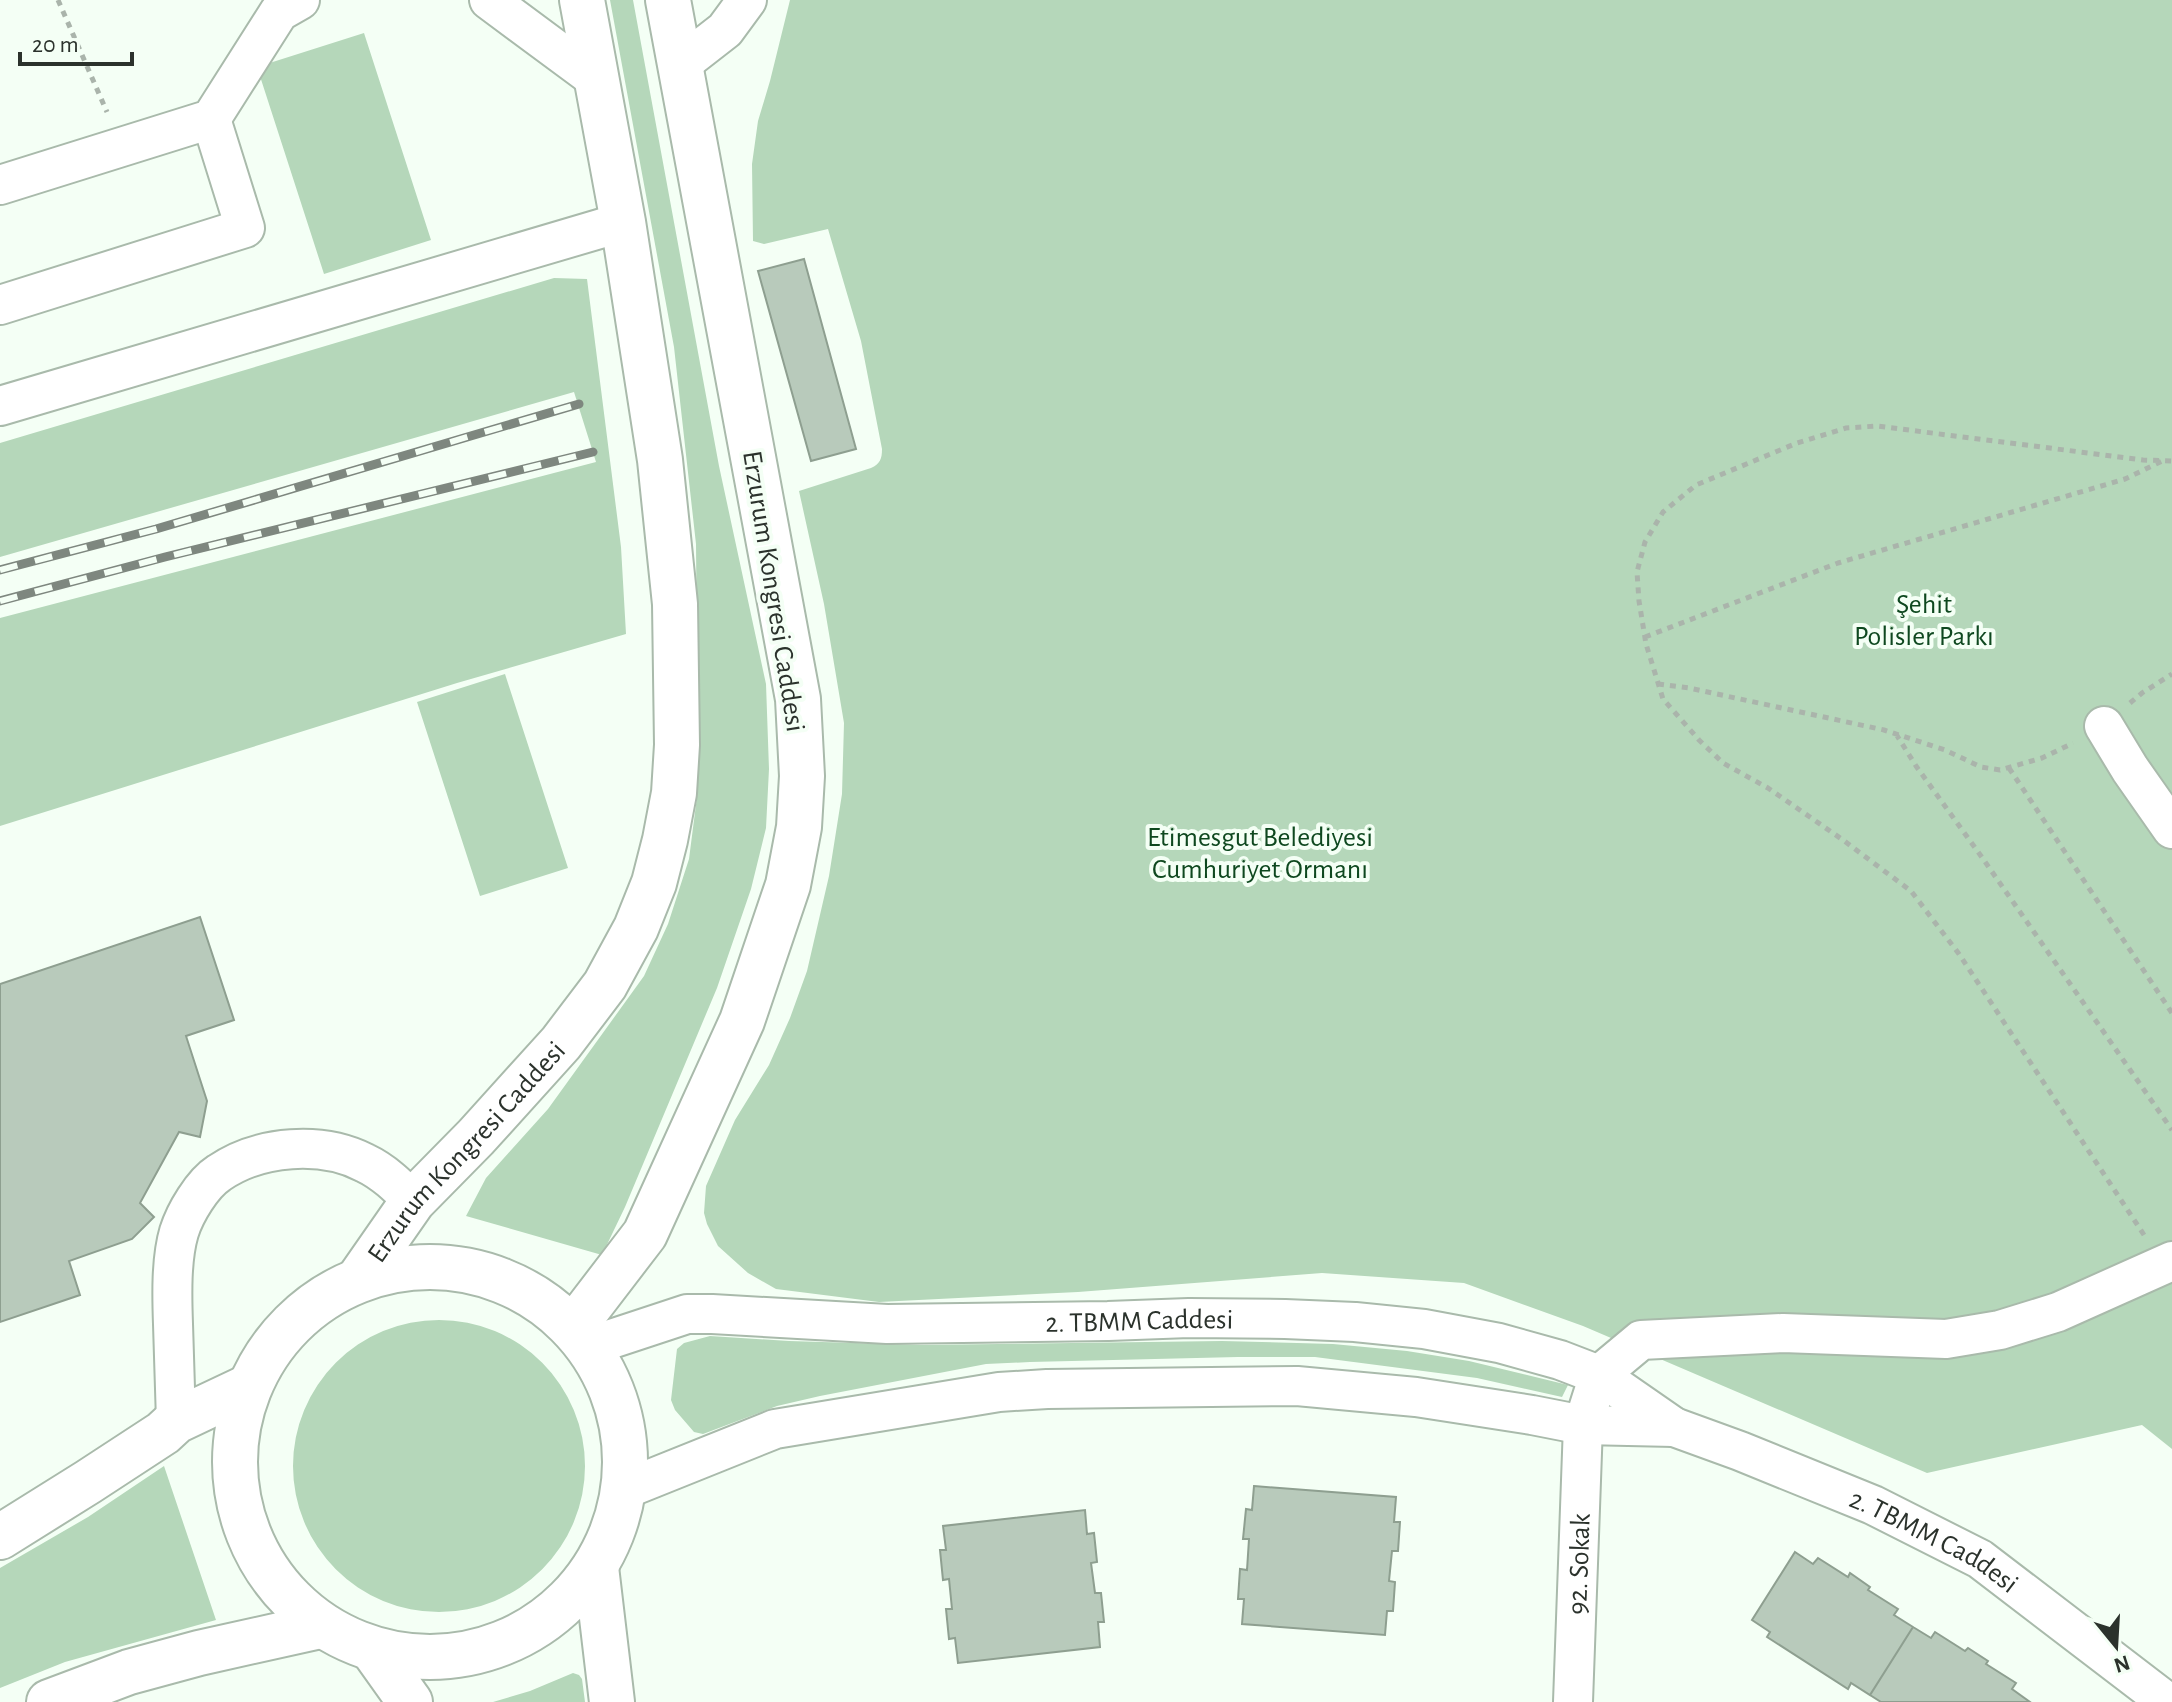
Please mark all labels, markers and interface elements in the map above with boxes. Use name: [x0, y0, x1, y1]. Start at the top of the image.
scale bar: [20, 16, 132, 66]
text: 20 m: [32, 33, 79, 57]
street label: Erzurum Kongresi Caddesi: [737, 449, 809, 734]
park label: Şehit Polisler Parkı: [1854, 591, 1994, 651]
park label: Etimesgut Belediyesi Cumhuriyet Ormanı: [1147, 824, 1373, 884]
street label: Erzurum Kongresi Caddesi: [363, 1037, 571, 1268]
street label: 2. TBMM Caddesi: [1045, 1306, 1233, 1338]
street label: 2. TBMM Caddesi: [1845, 1485, 2023, 1599]
street label: 92. Sokak: [1564, 1513, 1596, 1615]
north arrow: [2076, 1606, 2156, 1686]
text: N: [2111, 1651, 2133, 1677]

